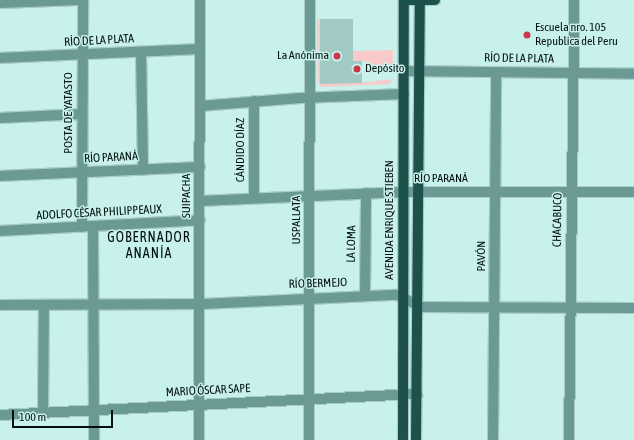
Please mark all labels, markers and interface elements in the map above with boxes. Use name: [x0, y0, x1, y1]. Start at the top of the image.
place label: Escuela nro. 105 Republica del Peru: [535, 21, 618, 49]
marker: Escuela nro. 105 Republica del Peru: [522, 30, 532, 40]
street label: RÍO DE LA PLATA: [64, 32, 134, 50]
place label: La Anónima: [277, 49, 329, 63]
marker: La Anónima: [332, 51, 342, 61]
street label: RÍO DE LA PLATA: [484, 51, 554, 67]
place label: Depósito: [365, 62, 404, 76]
marker: Depósito: [352, 64, 362, 74]
street label: POSTA DE YATASTO: [62, 72, 76, 154]
street label: CÁNDIDO DÍAZ: [234, 118, 248, 182]
street label: RÍO PARANÁ: [84, 149, 138, 167]
street label: AVENIDA ENRIQUE STIEBEN: [383, 160, 397, 280]
street label: RÍO PARANÁ: [414, 172, 468, 186]
street label: SUIPACHA: [180, 174, 194, 218]
street label: CHACABUCO: [550, 193, 566, 247]
street label: USPALLATA: [290, 196, 304, 244]
street label: ADOLFO CÉSAR PHILIPPEAUX: [36, 203, 162, 223]
street label: LA LOMA: [344, 225, 360, 263]
district label: GOBERNADOR ANANÍA: [107, 229, 191, 262]
street label: PAVÓN: [475, 241, 489, 271]
street label: RÍO BERMEJO: [289, 276, 347, 292]
street label: MARIO ÓSCAR SAPE: [165, 382, 251, 400]
scale bar: [14, 402, 115, 428]
text: 100 m: [19, 410, 46, 424]

